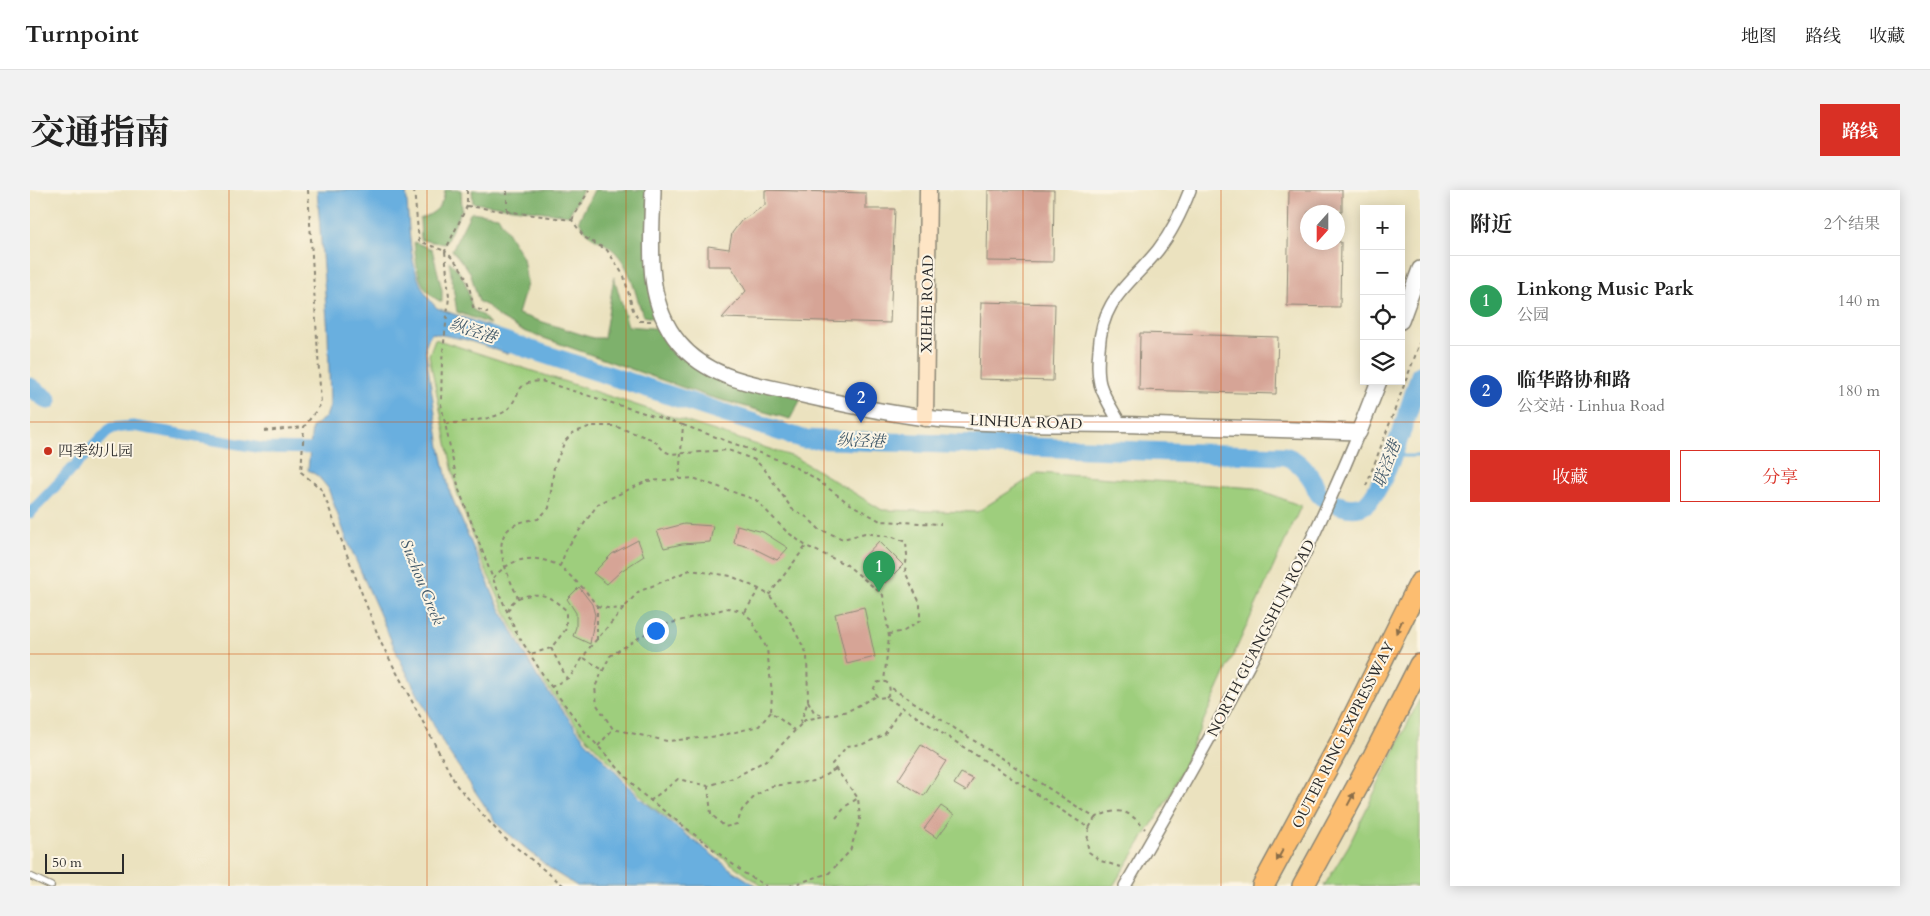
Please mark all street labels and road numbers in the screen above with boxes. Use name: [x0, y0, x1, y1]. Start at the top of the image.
street label: XIEHE ROAD: [916, 255, 938, 353]
street label: LINHUA ROAD: [969, 410, 1083, 434]
street label: NORTH GUANGSHUN ROAD: [1202, 536, 1320, 740]
street label: OUTER RING EXPRESSWAY: [1287, 637, 1399, 832]

